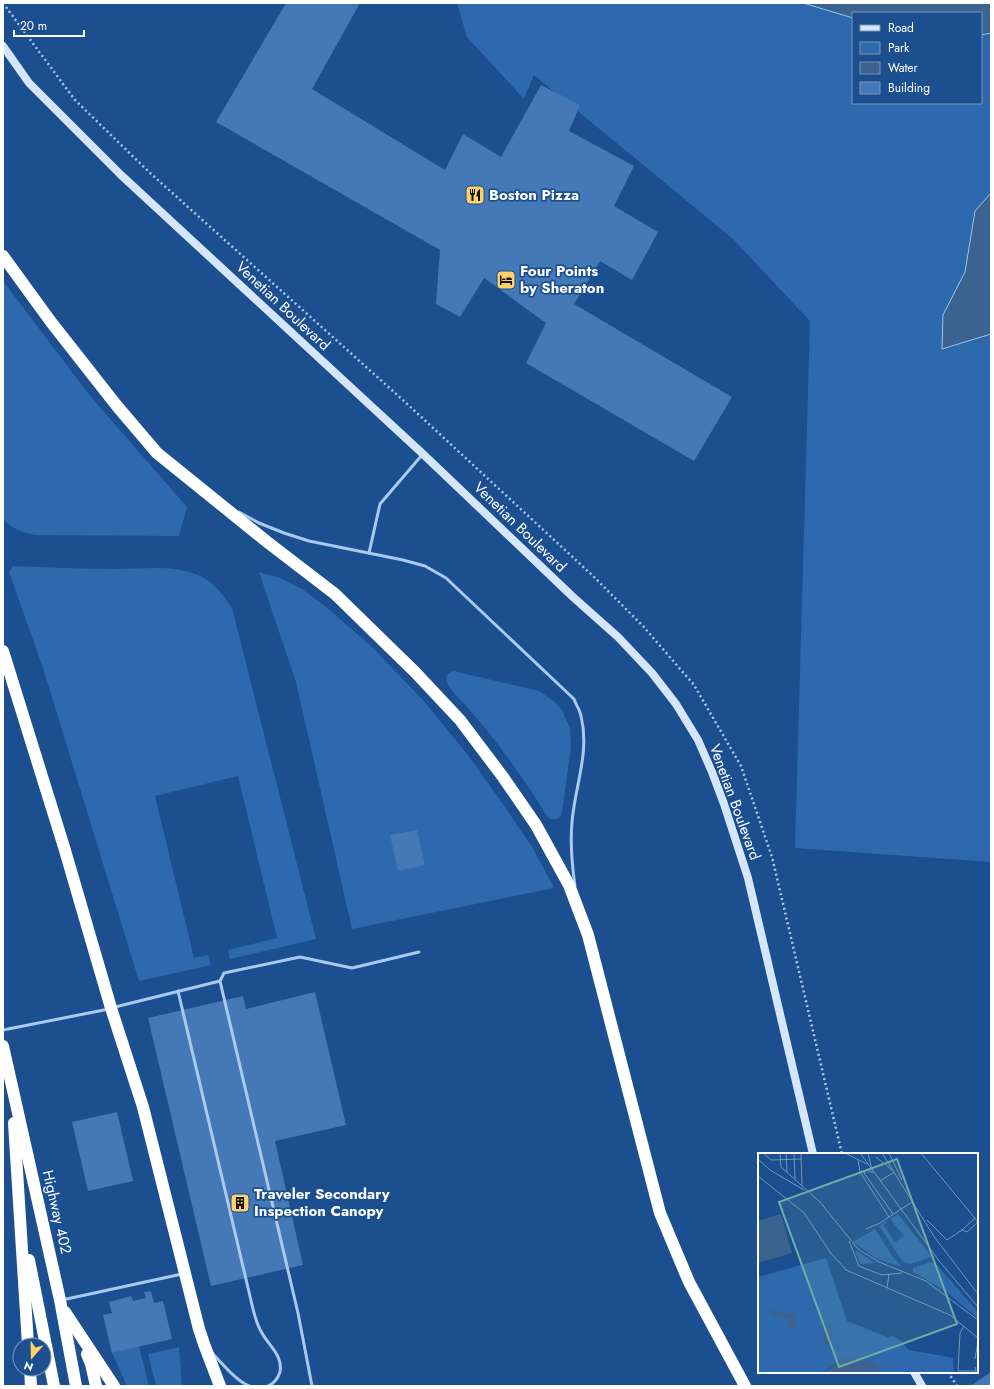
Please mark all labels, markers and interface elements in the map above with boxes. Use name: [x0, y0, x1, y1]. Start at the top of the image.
scale bar: [14, 12, 84, 38]
legend: [852, 12, 982, 104]
text: 20 m: [20, 17, 47, 35]
text: Road: [888, 19, 914, 37]
text: Park: [888, 39, 910, 57]
text: Water: [888, 59, 919, 77]
text: Building: [888, 79, 930, 97]
restaurant icon: Boston Pizza: [464, 184, 486, 206]
place label: Boston Pizza: [489, 184, 579, 206]
street label: Venetian Boulevard: [231, 256, 335, 356]
place label: Four Points by Sheraton: [520, 260, 604, 299]
hotel icon: Four Points by Sheraton: [495, 269, 517, 291]
street label: Venetian Boulevard: [468, 477, 572, 577]
street label: Venetian Boulevard: [704, 741, 766, 863]
inset map: [758, 1153, 978, 1373]
street label: Highway 402: [37, 1168, 77, 1256]
place label: Traveler Secondary Inspection Canopy: [254, 1183, 390, 1222]
building icon: Traveler Secondary Inspection Canopy: [229, 1192, 251, 1214]
north arrow: [12, 1337, 52, 1377]
text: N: [22, 1357, 35, 1375]

